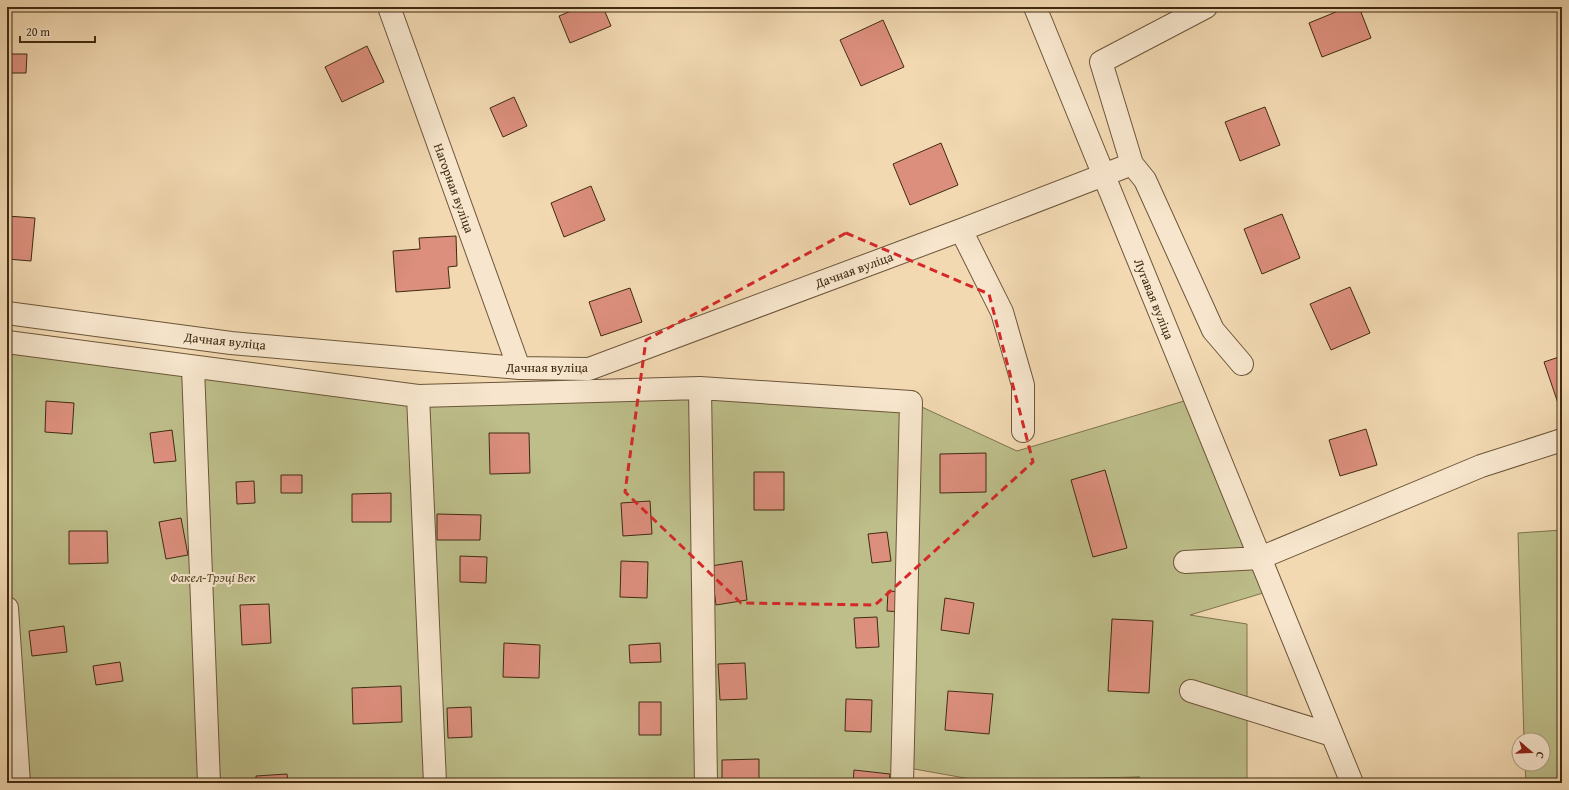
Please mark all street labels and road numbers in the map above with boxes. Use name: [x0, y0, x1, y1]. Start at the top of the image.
street label: Нагорная вуліца: [429, 140, 479, 236]
street label: Дачная вуліца: [811, 247, 897, 293]
street label: Лугавая вуліца: [1129, 256, 1179, 343]
street label: Дачная вуліца: [182, 327, 268, 355]
street label: Дачная вуліца: [505, 358, 589, 377]

